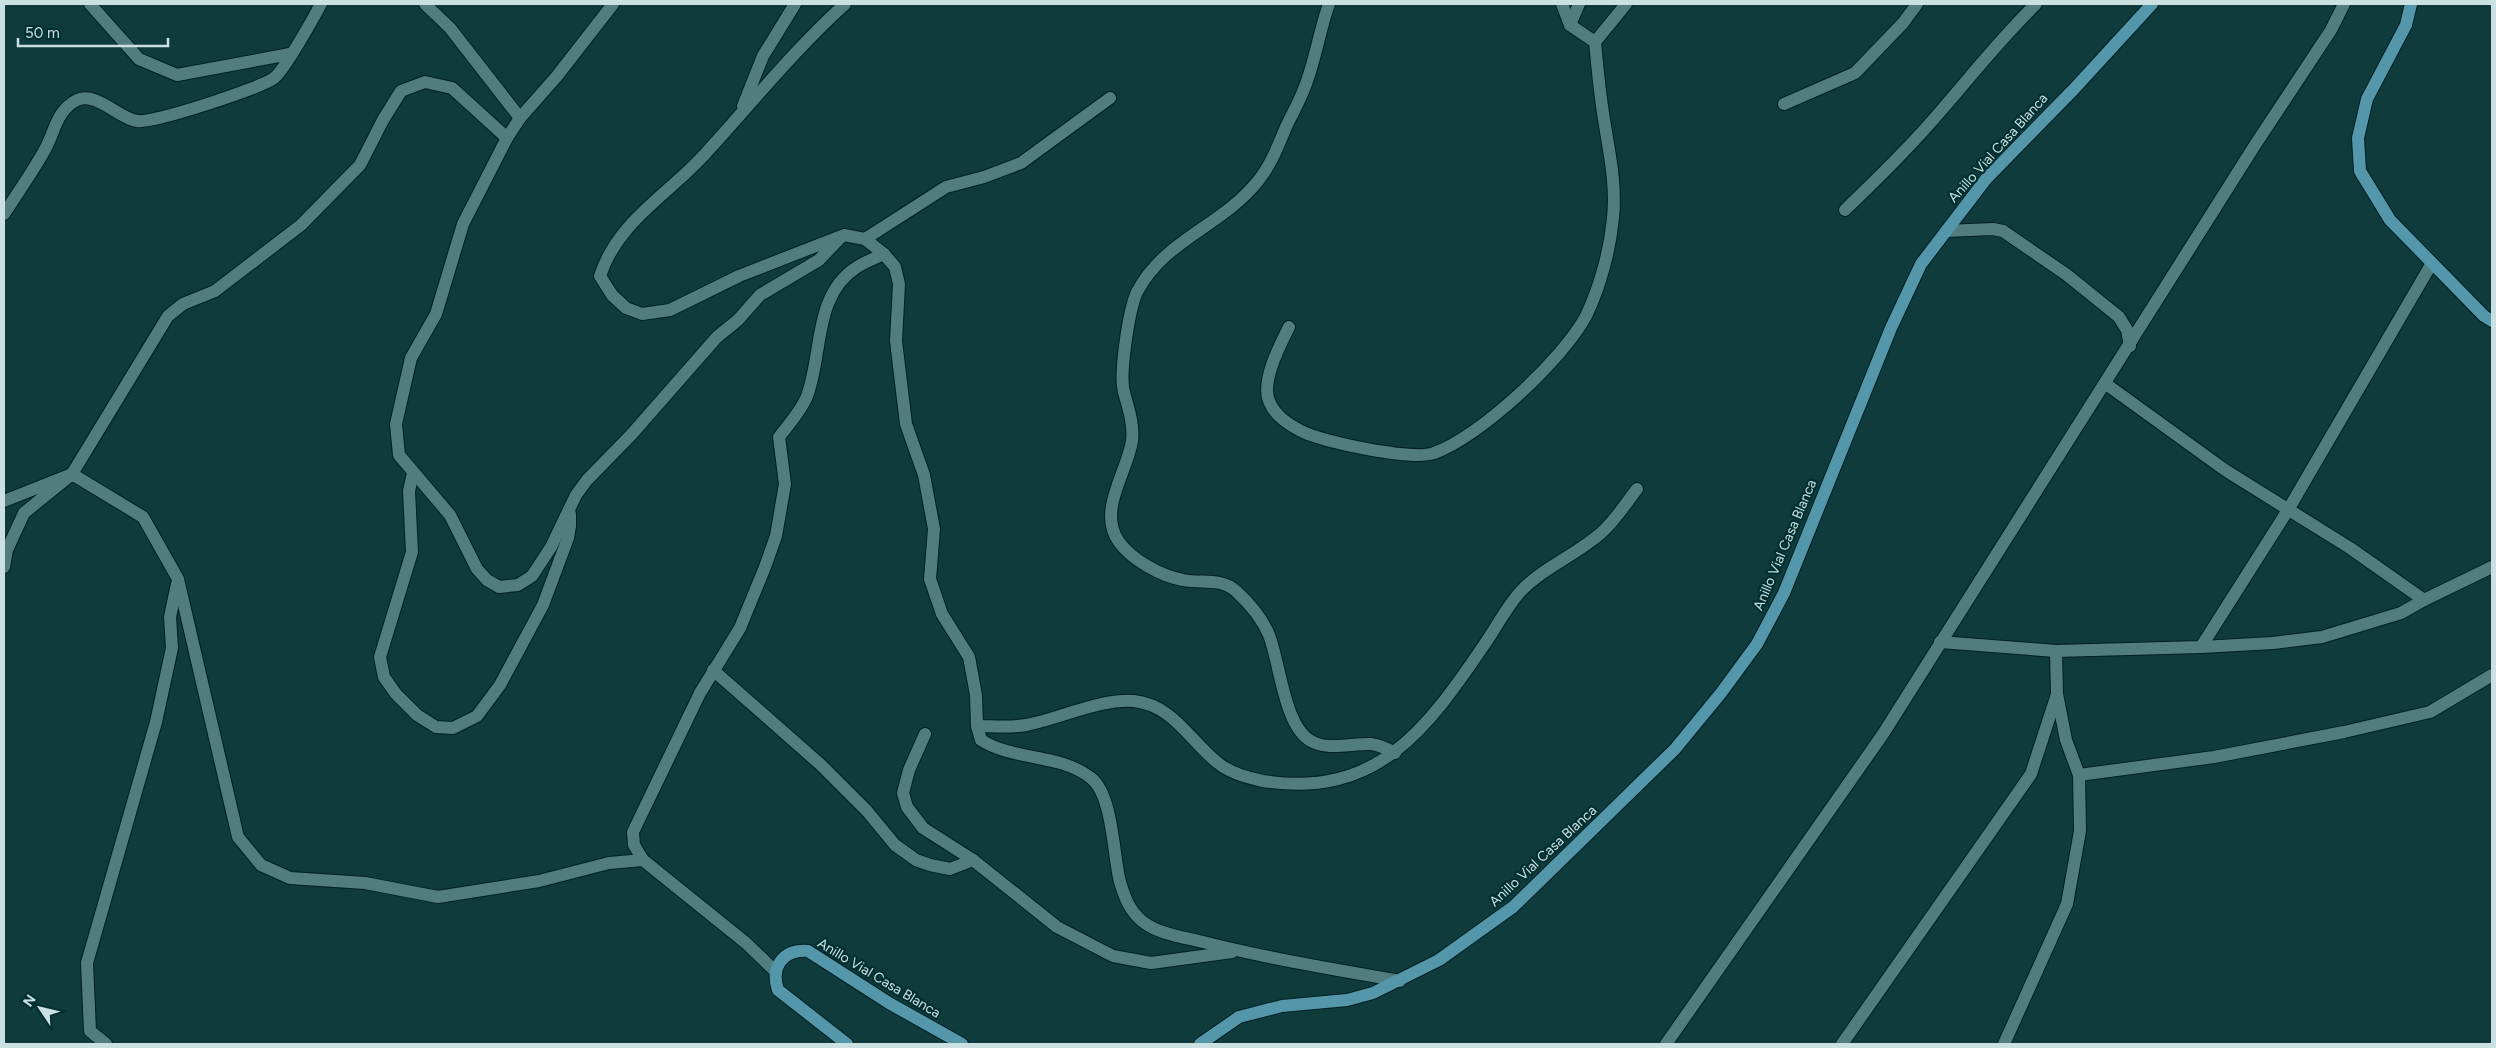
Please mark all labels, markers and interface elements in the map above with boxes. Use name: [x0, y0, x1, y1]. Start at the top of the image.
scale bar: [18, 15, 168, 47]
text: 50 m: [25, 24, 60, 42]
street label: Anillo Vial Casa Blanca: [1945, 90, 2051, 206]
street label: Anillo Vial Casa Blanca: [1750, 477, 1820, 613]
street label: Anillo Vial Casa Blanca: [1486, 802, 1600, 910]
street label: Anillo Vial Casa Blanca: [814, 935, 944, 1021]
north arrow: [15, 983, 65, 1033]
text: N: [20, 992, 40, 1010]

